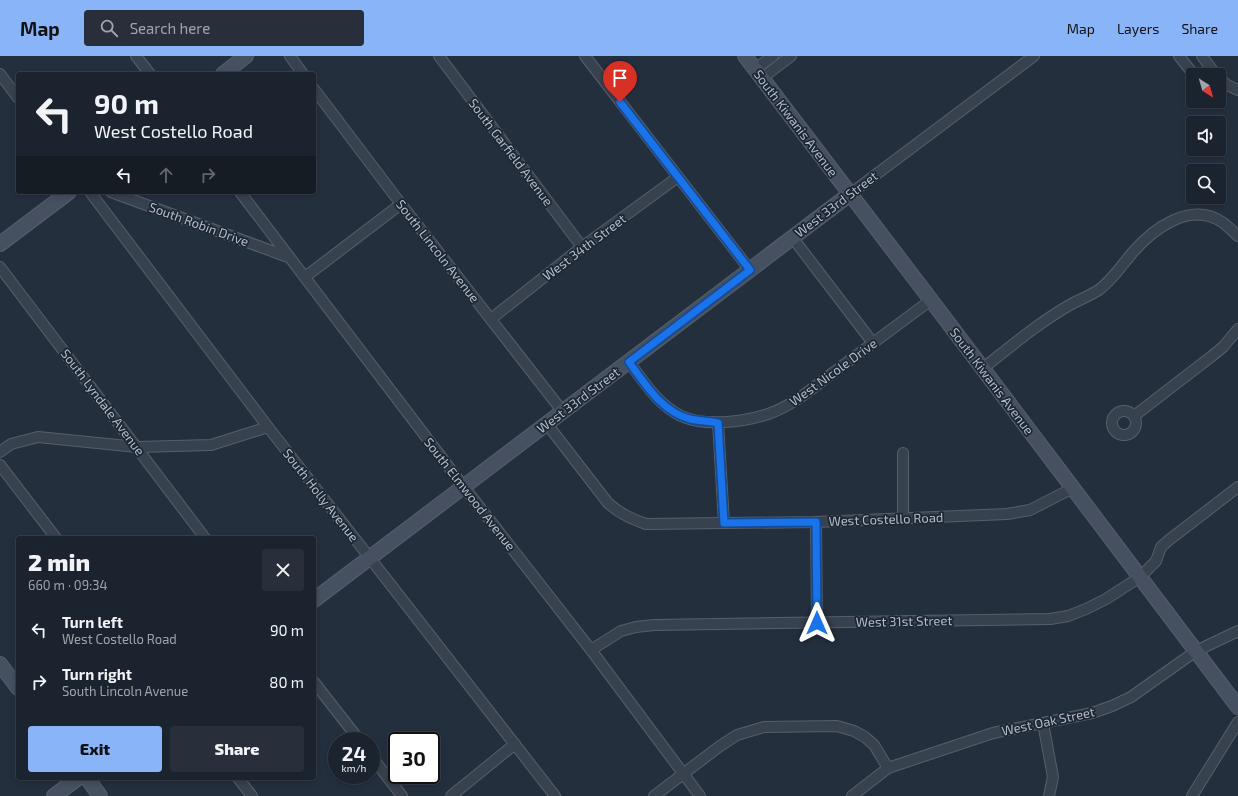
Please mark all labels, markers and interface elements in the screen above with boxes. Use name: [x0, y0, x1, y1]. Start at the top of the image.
search box: [84, 10, 364, 46]
text: Map: [20, 17, 60, 40]
icon: search: [98, 17, 120, 39]
text: Search here: [130, 19, 210, 37]
text: Map: [1067, 20, 1095, 37]
text: Layers: [1117, 20, 1159, 37]
text: Share: [1181, 20, 1218, 37]
pin: [603, 61, 637, 102]
street label: South Kiwanis Avenue: [751, 66, 841, 180]
icon: arrive: [609, 67, 631, 89]
north arrow: [1186, 68, 1226, 108]
map controls: [1186, 68, 1226, 204]
text: 90 m: [94, 86, 159, 120]
icon: left: [28, 88, 80, 140]
street label: South Garfield Avenue: [465, 95, 557, 209]
button: sound: [1186, 116, 1226, 156]
text: West Costello Road: [94, 120, 253, 142]
icon: left: [113, 164, 135, 186]
icon: ahead: [155, 164, 177, 186]
icon: right: [197, 164, 219, 186]
button: search: [1186, 164, 1226, 204]
street label: West 33rd Street: [791, 168, 881, 240]
street label: South Lincoln Avenue: [393, 196, 483, 306]
street label: South Robin Drive: [147, 199, 251, 249]
street label: West 34th Street: [539, 210, 629, 284]
street label: South Kiwanis Avenue: [947, 324, 1037, 438]
street label: West Nicole Drive: [786, 335, 880, 409]
street label: South Lyndale Avenue: [58, 346, 148, 458]
street label: West 33rd Street: [533, 364, 623, 436]
street label: South Elmwood Avenue: [421, 434, 519, 554]
street label: South Holly Avenue: [280, 445, 362, 545]
street label: West Costello Road: [828, 509, 944, 529]
text: 2 min: [28, 547, 90, 576]
button: close: [262, 549, 304, 591]
text: 660 m · 09:34: [28, 577, 107, 593]
position arrow: [796, 602, 838, 644]
street label: West 31st Street: [856, 612, 952, 630]
text: Turn left: [62, 613, 123, 631]
icon: left: [28, 619, 50, 641]
text: 90 m: [270, 621, 304, 639]
text: West Costello Road: [62, 631, 177, 647]
text: Turn right: [62, 665, 132, 683]
icon: right: [28, 671, 50, 693]
text: 80 m: [269, 673, 304, 691]
text: South Lincoln Avenue: [62, 683, 188, 699]
street label: West Oak Street: [1000, 703, 1096, 739]
button: Exit: [28, 726, 162, 772]
button: Share: [170, 726, 304, 772]
speed limit sign: 30: [388, 732, 440, 784]
text: 24: [342, 741, 366, 765]
text: km/h: [342, 762, 366, 774]

